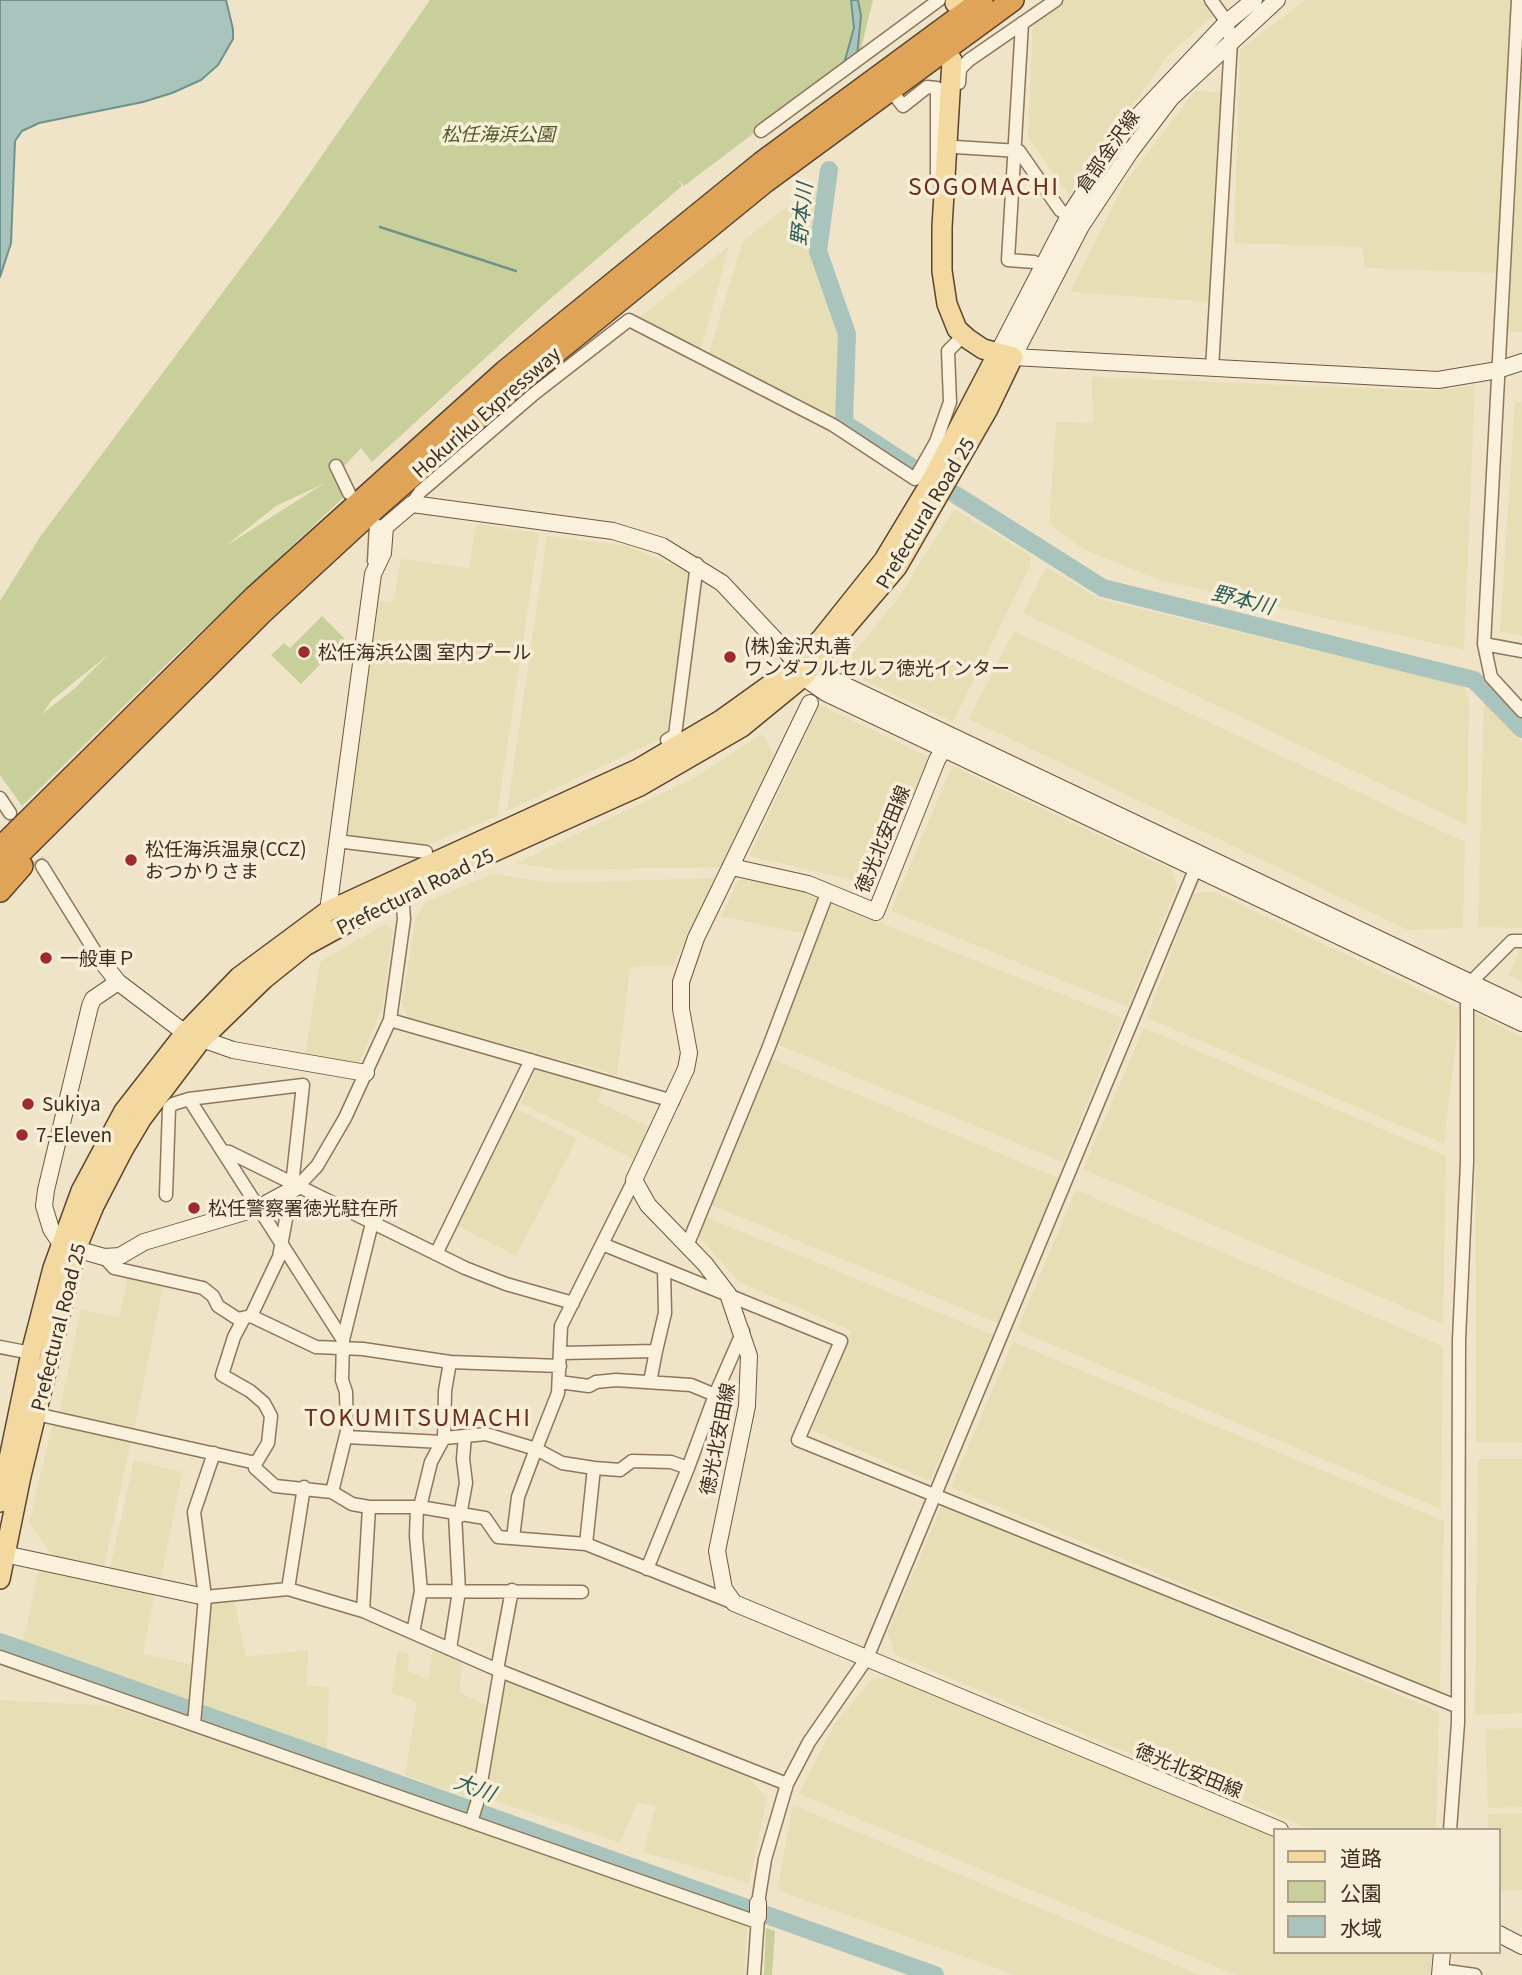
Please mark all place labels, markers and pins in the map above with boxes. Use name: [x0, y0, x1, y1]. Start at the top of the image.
place label: (株)金沢丸善 ワンダフルセルフ徳光インター: [744, 635, 1010, 679]
place label: 松任海浜公園 室内プール: [318, 641, 531, 663]
marker: 松任海浜公園 室内プール: [296, 644, 312, 660]
marker: (株)金沢丸善 ワンダフルセルフ徳光インター: [722, 649, 738, 665]
place label: 松任海浜温泉(CCZ) おつかりさま: [145, 838, 307, 882]
marker: 松任海浜温泉(CCZ) おつかりさま: [123, 852, 139, 868]
place label: 一般車Ｐ: [60, 947, 136, 969]
marker: 一般車Ｐ: [38, 950, 54, 966]
place label: Sukiya: [42, 1093, 101, 1115]
marker: Sukiya: [20, 1096, 36, 1112]
place label: 7-Eleven: [36, 1124, 112, 1146]
marker: 7-Eleven: [14, 1127, 30, 1143]
place label: 松任警察署徳光駐在所: [208, 1197, 398, 1219]
marker: 松任警察署徳光駐在所: [186, 1200, 202, 1216]

